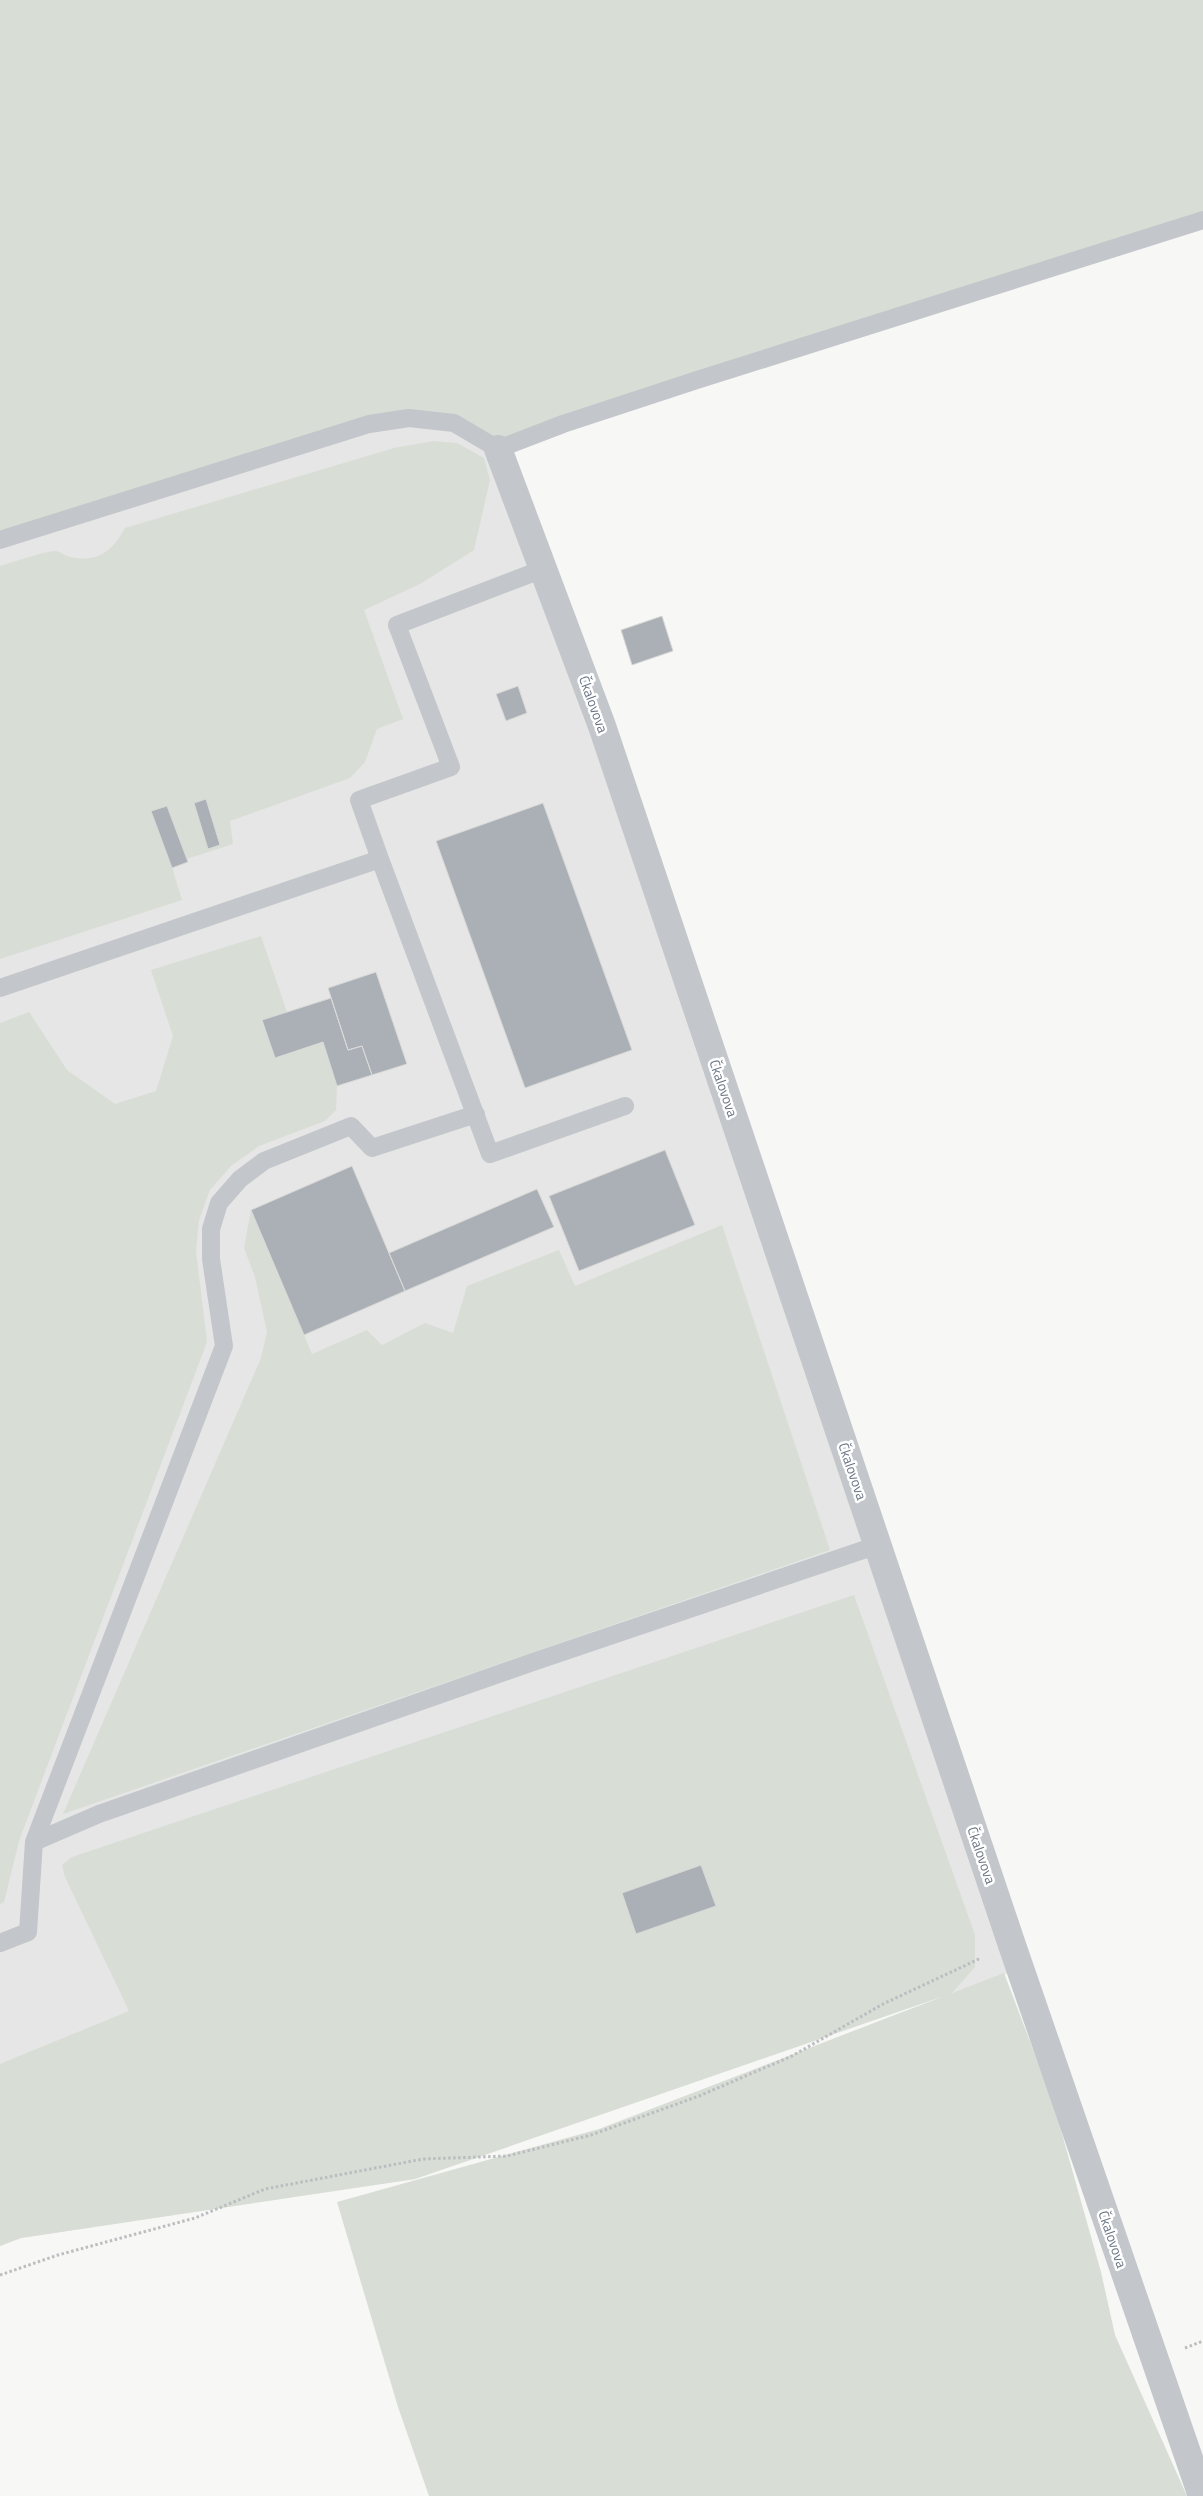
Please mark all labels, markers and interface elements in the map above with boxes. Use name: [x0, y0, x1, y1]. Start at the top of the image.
street label: Čkalovova: [574, 673, 614, 735]
street label: Čkalovova: [704, 1057, 744, 1119]
street label: Čkalovova: [833, 1440, 873, 1502]
street label: Čkalovova: [962, 1824, 1002, 1886]
street label: Čkalovova: [1093, 2208, 1133, 2270]

